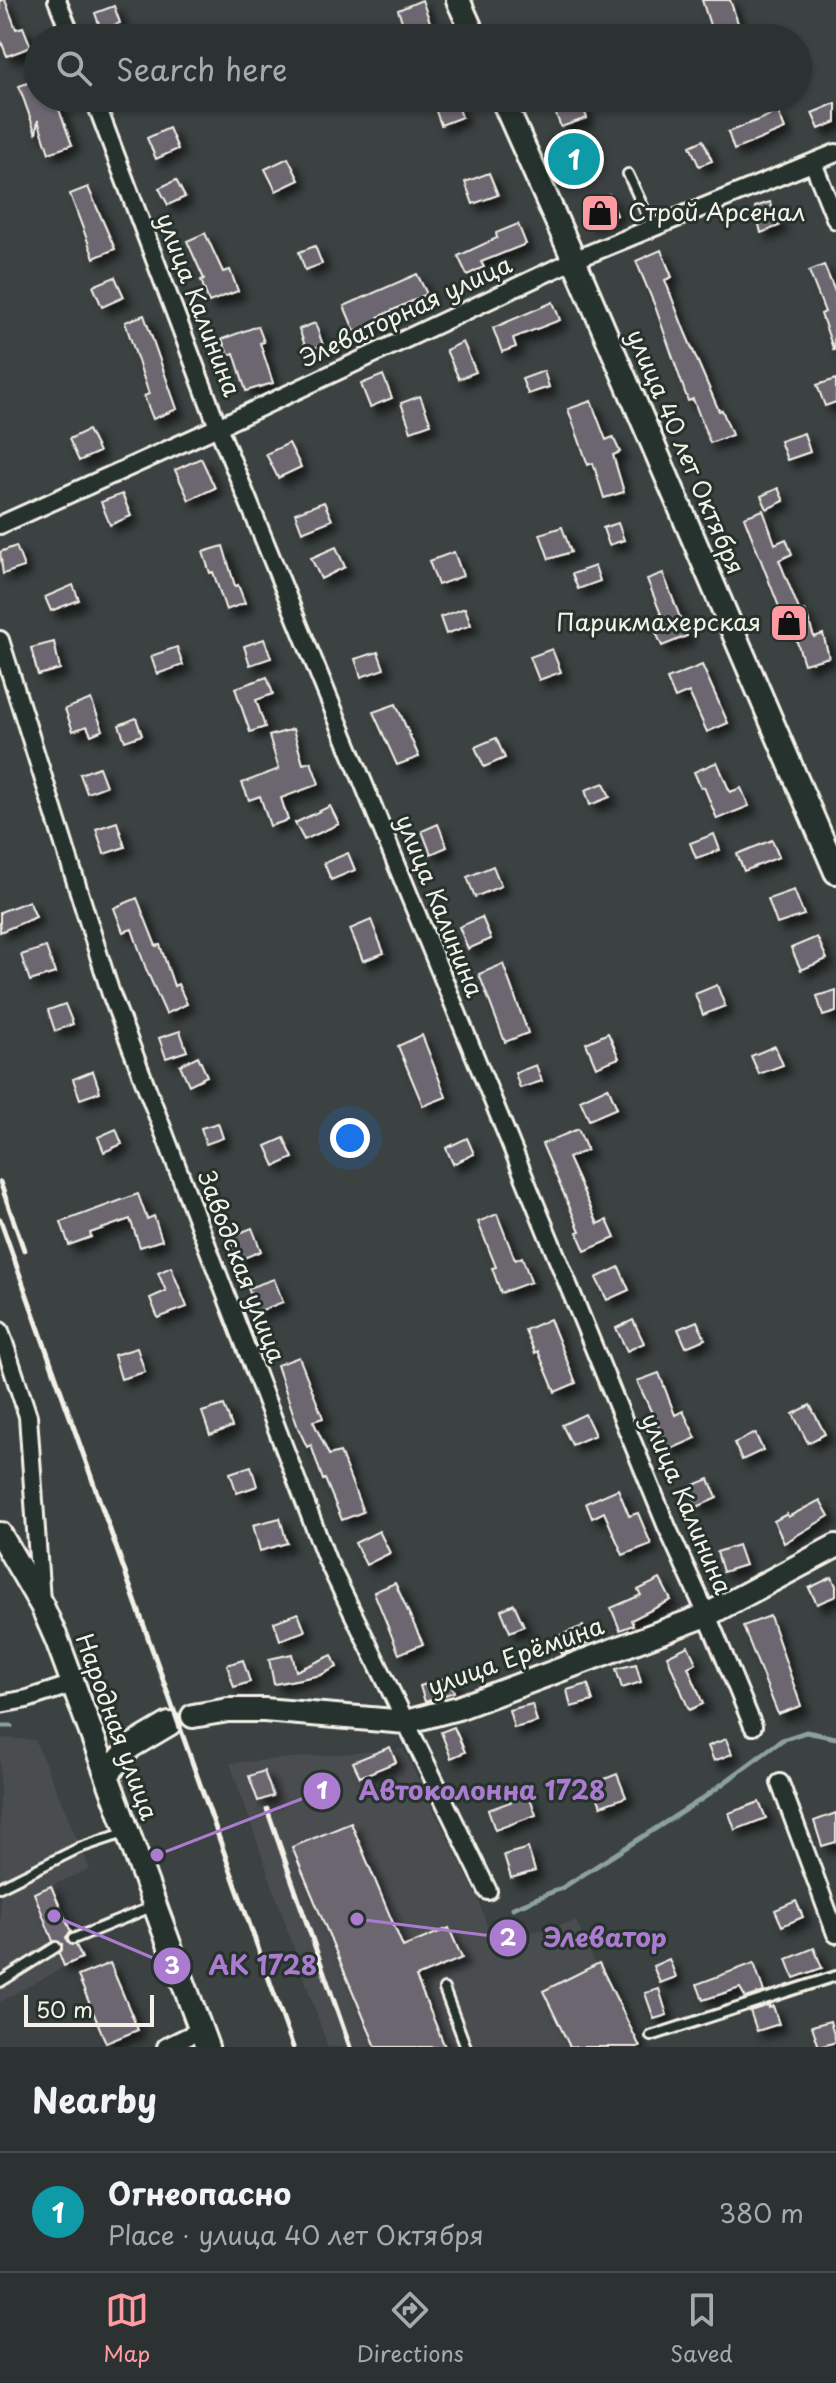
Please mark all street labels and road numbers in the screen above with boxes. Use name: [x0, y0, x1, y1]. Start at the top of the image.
street label: улица Калинина: [148, 207, 251, 401]
street label: Элеваторная улица: [293, 245, 517, 375]
street label: улица 40 лет Октября: [619, 323, 755, 579]
street label: улица Калинина: [388, 809, 494, 1002]
street label: Заводская улица: [190, 1165, 296, 1367]
street label: улица Калинина: [633, 1407, 742, 1600]
street label: улица Ерёмина: [422, 1607, 608, 1704]
street label: Народная улица: [67, 1628, 168, 1825]

